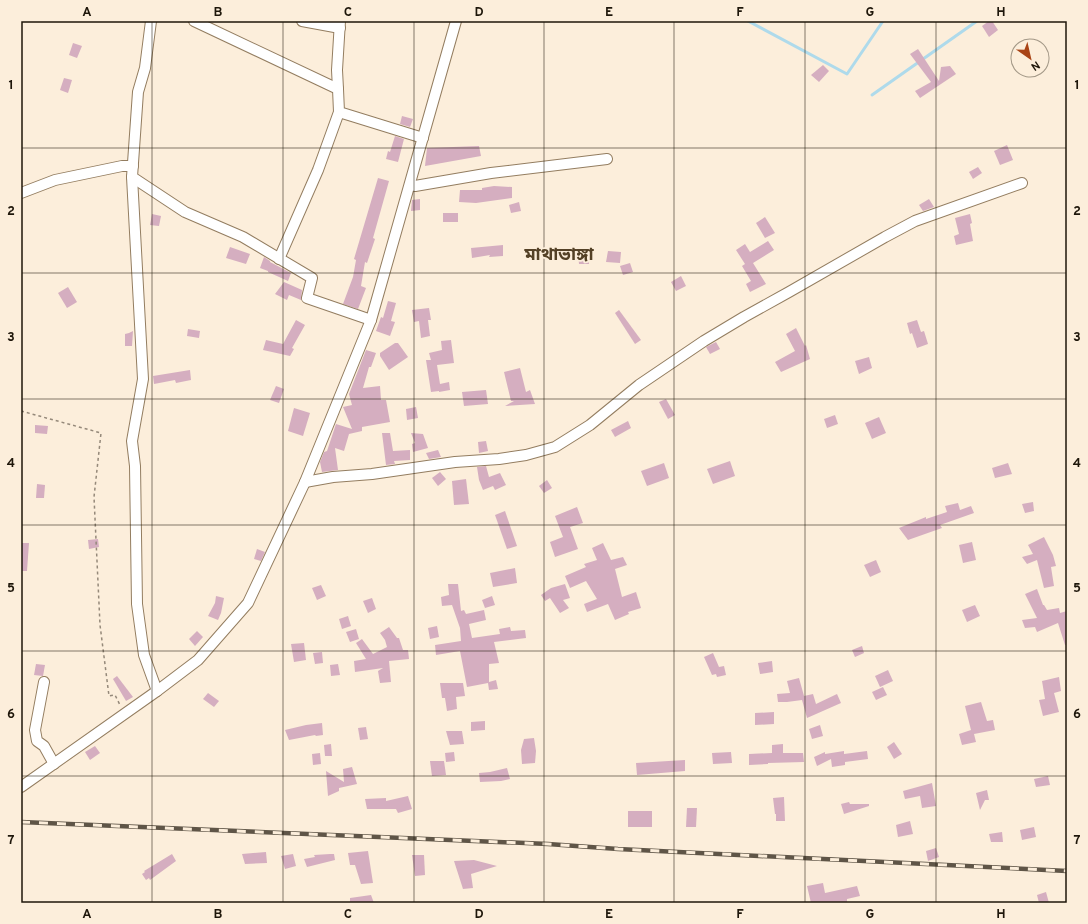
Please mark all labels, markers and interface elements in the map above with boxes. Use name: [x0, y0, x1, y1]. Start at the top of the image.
text: A: [82, 5, 92, 21]
text: B: [214, 5, 223, 21]
text: C: [344, 5, 352, 21]
text: D: [474, 5, 484, 21]
text: E: [605, 5, 613, 21]
text: F: [736, 5, 744, 21]
text: G: [866, 5, 875, 21]
text: H: [996, 5, 1006, 21]
north arrow: [1010, 38, 1050, 78]
text: N: [1028, 57, 1042, 73]
text: 1: [8, 78, 14, 94]
text: 1: [1074, 78, 1080, 94]
text: 2: [7, 204, 15, 220]
text: 2: [1073, 204, 1081, 220]
district label: মাথাভাঙ্গা: [523, 244, 595, 267]
text: 3: [7, 330, 15, 346]
text: 3: [1073, 330, 1081, 346]
text: 4: [7, 456, 15, 472]
text: 4: [1073, 456, 1081, 472]
text: 5: [7, 581, 15, 597]
text: 5: [1073, 581, 1081, 597]
text: 6: [7, 707, 15, 723]
text: 6: [1073, 707, 1081, 723]
text: 7: [8, 833, 15, 849]
text: 7: [1074, 833, 1081, 849]
text: A: [82, 907, 92, 923]
text: B: [214, 907, 223, 923]
text: C: [344, 907, 352, 923]
text: D: [474, 907, 484, 923]
text: E: [605, 907, 613, 923]
text: F: [736, 907, 744, 923]
text: G: [866, 907, 875, 923]
text: H: [996, 907, 1006, 923]

